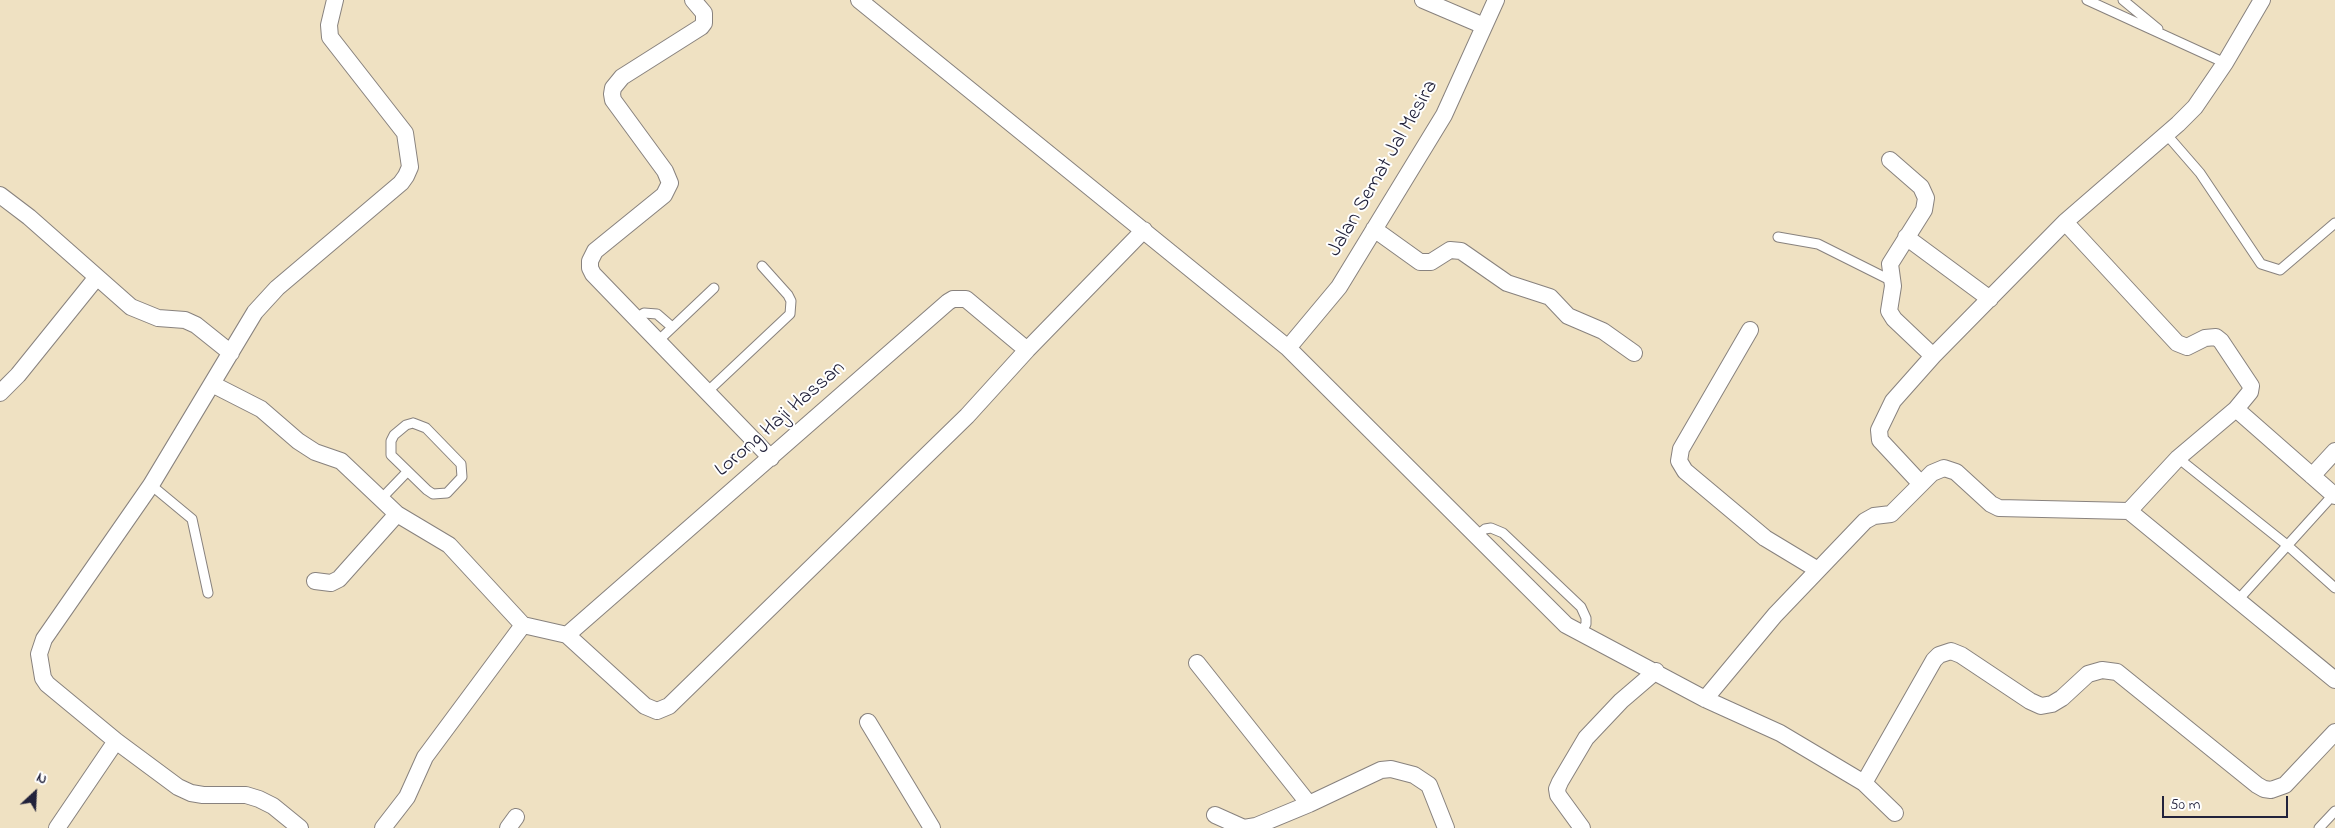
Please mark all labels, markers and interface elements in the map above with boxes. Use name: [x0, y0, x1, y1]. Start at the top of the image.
street label: Jalan Semat Jal Mesira: [1323, 76, 1445, 262]
street label: Lorong Haji Hassan: [711, 357, 851, 483]
text: N: [33, 767, 50, 790]
north arrow: [10, 768, 60, 818]
scale bar: [2165, 786, 2291, 818]
text: 50 m: [2170, 794, 2200, 816]

